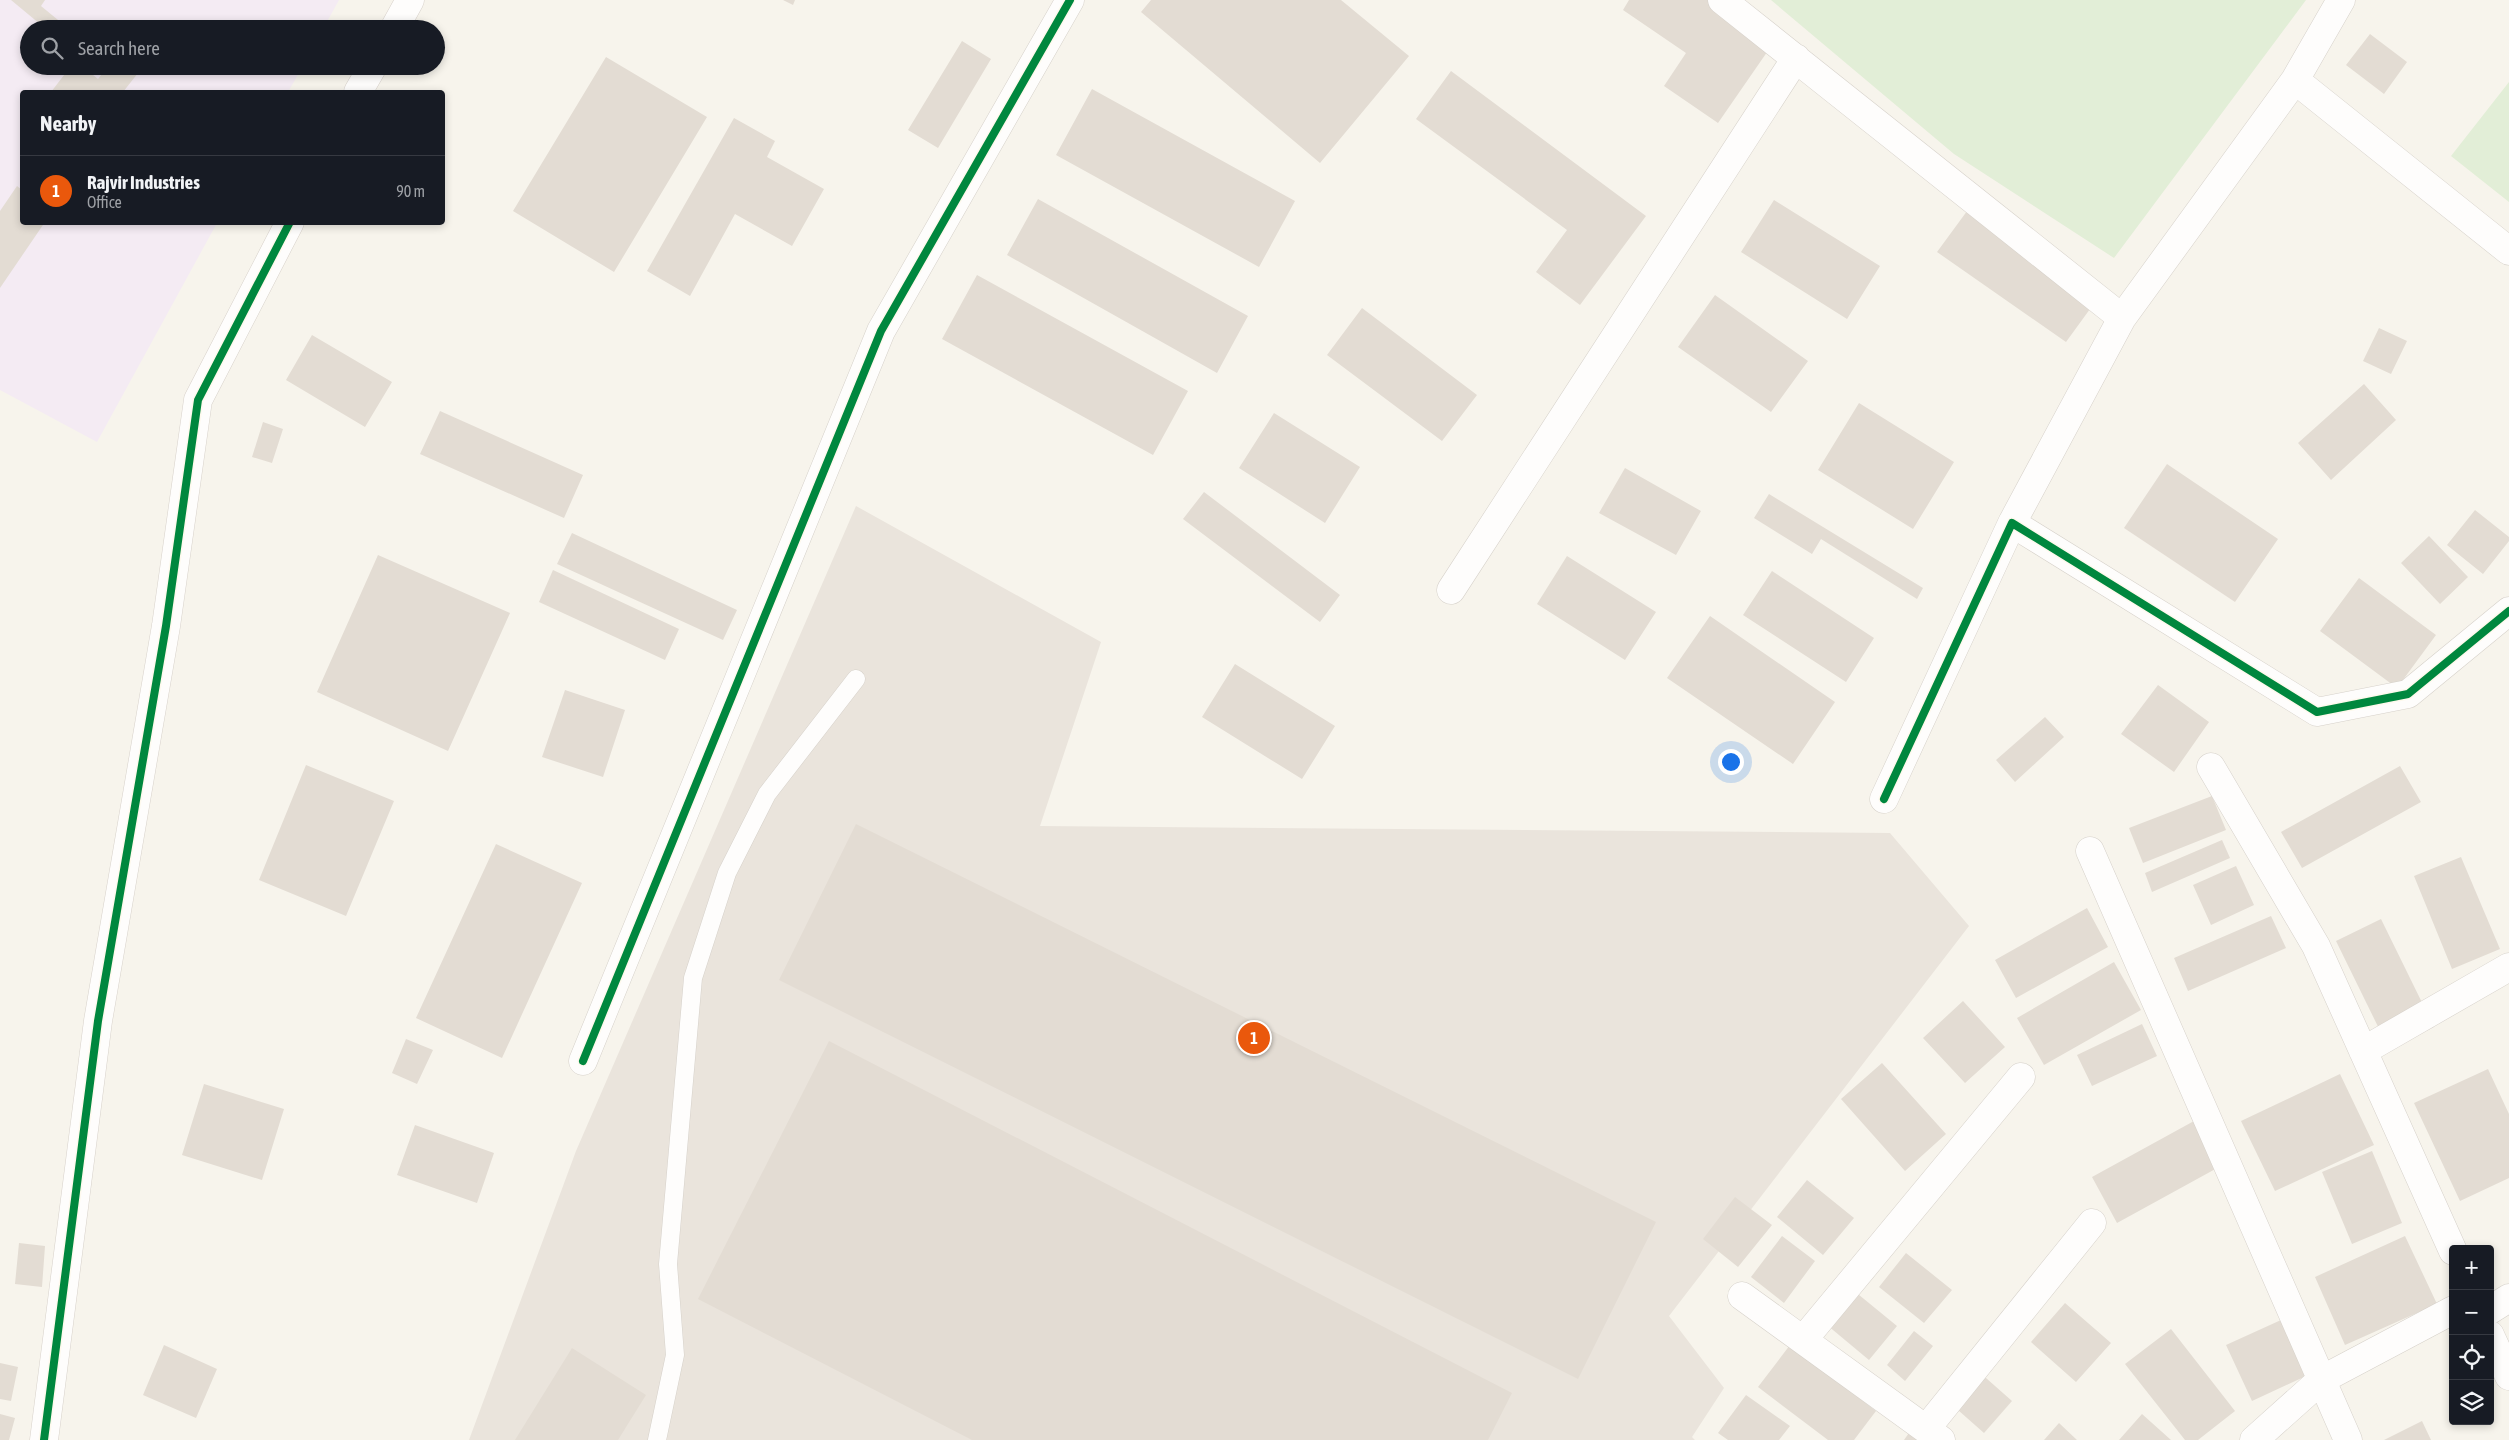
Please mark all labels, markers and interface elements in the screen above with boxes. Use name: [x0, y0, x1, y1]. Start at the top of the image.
search box: [20, 20, 445, 75]
icon: search: [38, 34, 66, 62]
text: Search here: [78, 37, 160, 59]
text: Nearby: [40, 111, 96, 135]
text: Rajvir Industries: [87, 171, 200, 193]
text: 1: [52, 182, 60, 200]
text: 90 m: [396, 182, 425, 200]
text: Office: [87, 193, 122, 211]
your location: [1718, 749, 1744, 775]
pin: 1: [1238, 1019, 1270, 1057]
map controls: [2449, 1245, 2494, 1425]
button: +: [2449, 1245, 2494, 1290]
button: −: [2449, 1290, 2494, 1335]
button: locate: [2449, 1335, 2494, 1380]
button: layers: [2449, 1380, 2494, 1425]

